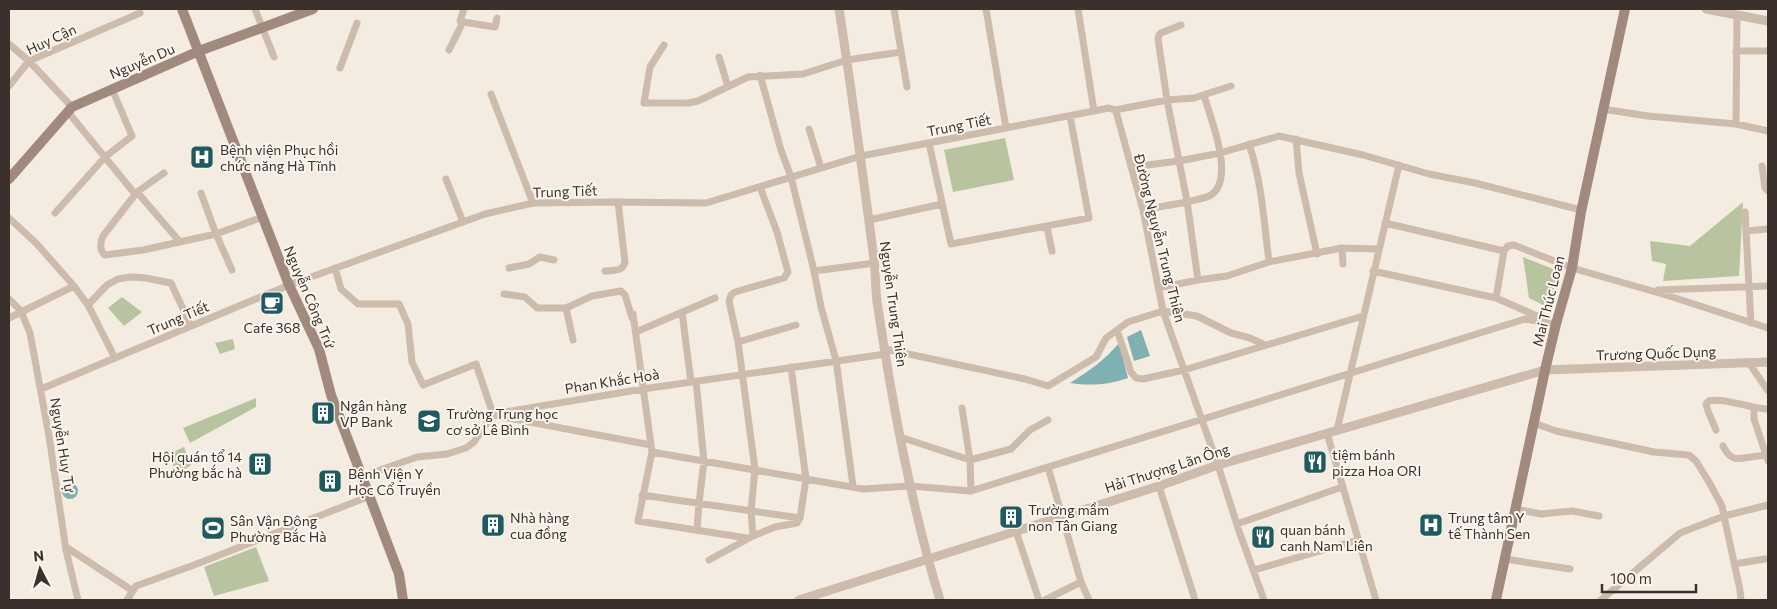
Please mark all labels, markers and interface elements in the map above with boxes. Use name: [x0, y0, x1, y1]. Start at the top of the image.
street label: Huy Cận: [23, 20, 79, 58]
street label: Nguyễn Du: [107, 40, 177, 82]
street label: Trung Tiết: [925, 110, 993, 140]
place label: Bệnh viện Phục hồi chức năng Hà Tĩnh: [220, 141, 338, 174]
hospital icon: Bệnh viện Phục hồi chức năng Hà Tĩnh: [189, 144, 215, 170]
street label: Đường Nguyễn Trung Thiên: [1131, 151, 1189, 324]
street label: Trung Tiết: [532, 181, 598, 201]
street label: Nguyễn Trung Thiên: [877, 240, 911, 368]
street label: Nguyễn Công Trứ: [281, 243, 339, 351]
street label: Mai Thúc Loan: [1529, 254, 1567, 348]
cafe icon: Cafe 368: [259, 290, 285, 316]
street label: Trung Tiết: [145, 297, 212, 339]
place label: Cafe 368: [243, 319, 301, 336]
street label: Trương Quốc Dụng: [1596, 342, 1717, 364]
street label: Phan Khắc Hoà: [564, 365, 660, 397]
street label: Nguyễn Huy Tự: [47, 396, 79, 494]
place label: Ngân hàng VP Bank: [340, 397, 407, 430]
building icon: Ngân hàng VP Bank: [310, 400, 336, 426]
place label: Trường Trung học cơ sở Lê Bình: [446, 405, 558, 438]
school or university icon: Trường Trung học cơ sở Lê Bình: [416, 408, 442, 434]
street label: Hải Thượng Lãn Ông: [1103, 440, 1232, 496]
place label: tiệm bánh pizza Hoa ORI: [1332, 446, 1421, 479]
place label: Hội quán tổ 14 Phường bắc hà: [149, 448, 243, 481]
restaurant icon: tiệm bánh pizza Hoa ORI: [1302, 449, 1328, 475]
building icon: Hội quán tổ 14 Phường bắc hà: [247, 451, 273, 477]
place label: Bệnh Viện Y Học Cổ Truyền: [348, 465, 441, 498]
building icon: Bệnh Viện Y Học Cổ Truyền: [317, 468, 343, 494]
place label: Trường mầm non Tân Giang: [1028, 501, 1118, 534]
building icon: Trường mầm non Tân Giang: [998, 504, 1024, 530]
place label: Nhà hàng cua đồng: [510, 509, 570, 542]
place label: Trung tâm Y tế Thành Sen: [1448, 509, 1530, 542]
place label: Sân Vận Động Phường Bắc Hà: [230, 512, 326, 545]
building icon: Nhà hàng cua đồng: [480, 512, 506, 538]
hospital icon: Trung tâm Y tế Thành Sen: [1418, 512, 1444, 538]
sports icon: Sân Vận Động Phường Bắc Hà: [200, 515, 226, 541]
place label: quan bánh canh Nam Liên: [1280, 521, 1373, 554]
restaurant icon: quan bánh canh Nam Liên: [1250, 524, 1276, 550]
north arrow: [15, 544, 65, 594]
text: N: [32, 547, 45, 565]
scale bar: [1602, 562, 1696, 594]
text: 100 m: [1610, 569, 1652, 587]

